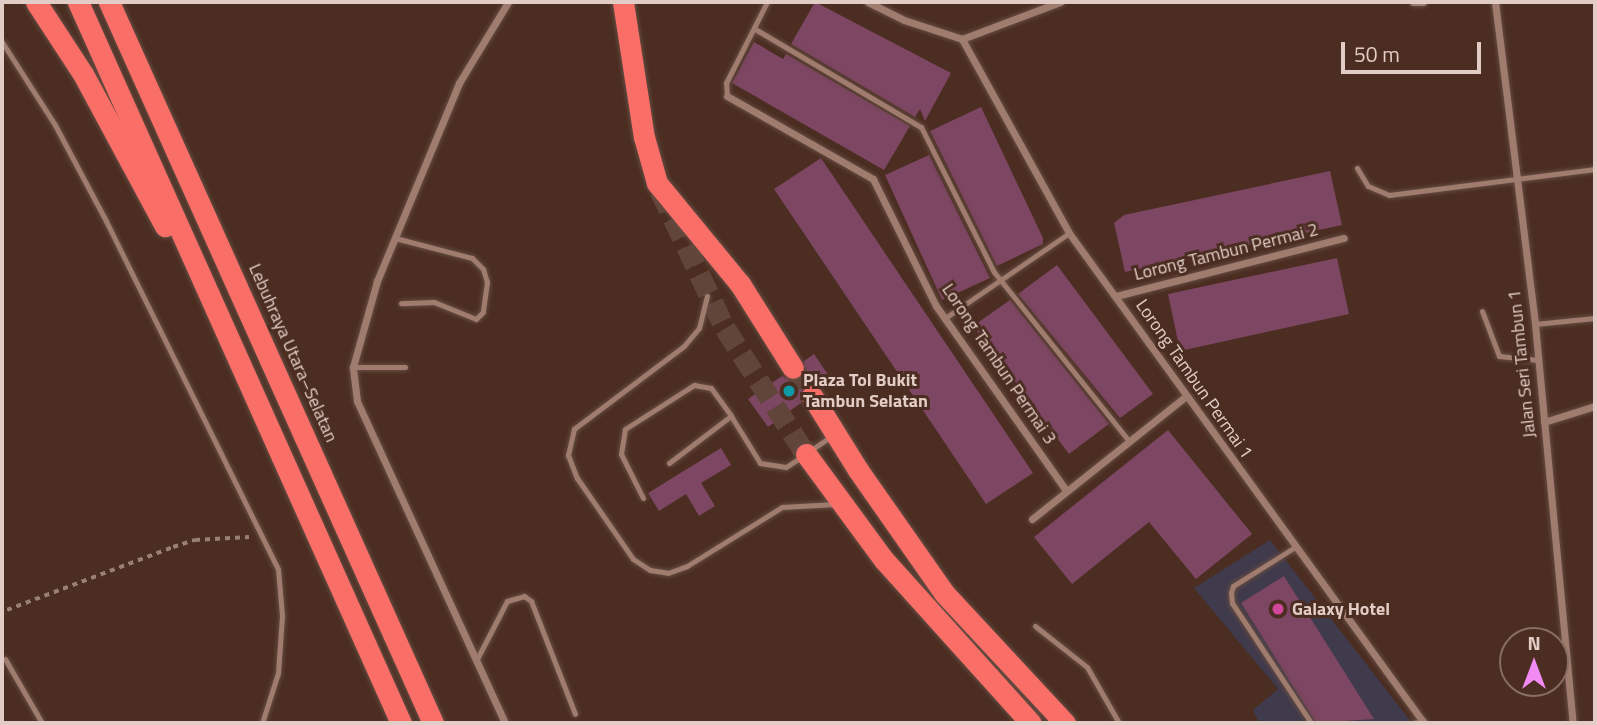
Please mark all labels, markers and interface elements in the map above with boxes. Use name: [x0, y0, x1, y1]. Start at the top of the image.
scale bar: [1345, 28, 1485, 72]
text: 50 m: [1354, 38, 1400, 70]
street label: Lorong Tambun Permai 2: [1132, 219, 1320, 285]
street label: Lebuhraya Utara–Selatan: [244, 260, 342, 446]
street label: Lorong Tambun Permai 3: [937, 280, 1061, 448]
street label: Jalan Seri Tambun 1: [1503, 289, 1541, 439]
street label: Lorong Tambun Permai 1: [1131, 295, 1257, 463]
place label: Plaza Tol Bukit Tambun Selatan: [803, 370, 928, 412]
marker: Plaza Tol Bukit Tambun Selatan: [781, 383, 797, 399]
place label: Galaxy Hotel: [1292, 598, 1390, 620]
marker: Galaxy Hotel: [1270, 601, 1286, 617]
north arrow: [1499, 627, 1569, 697]
text: N: [1527, 628, 1541, 657]

